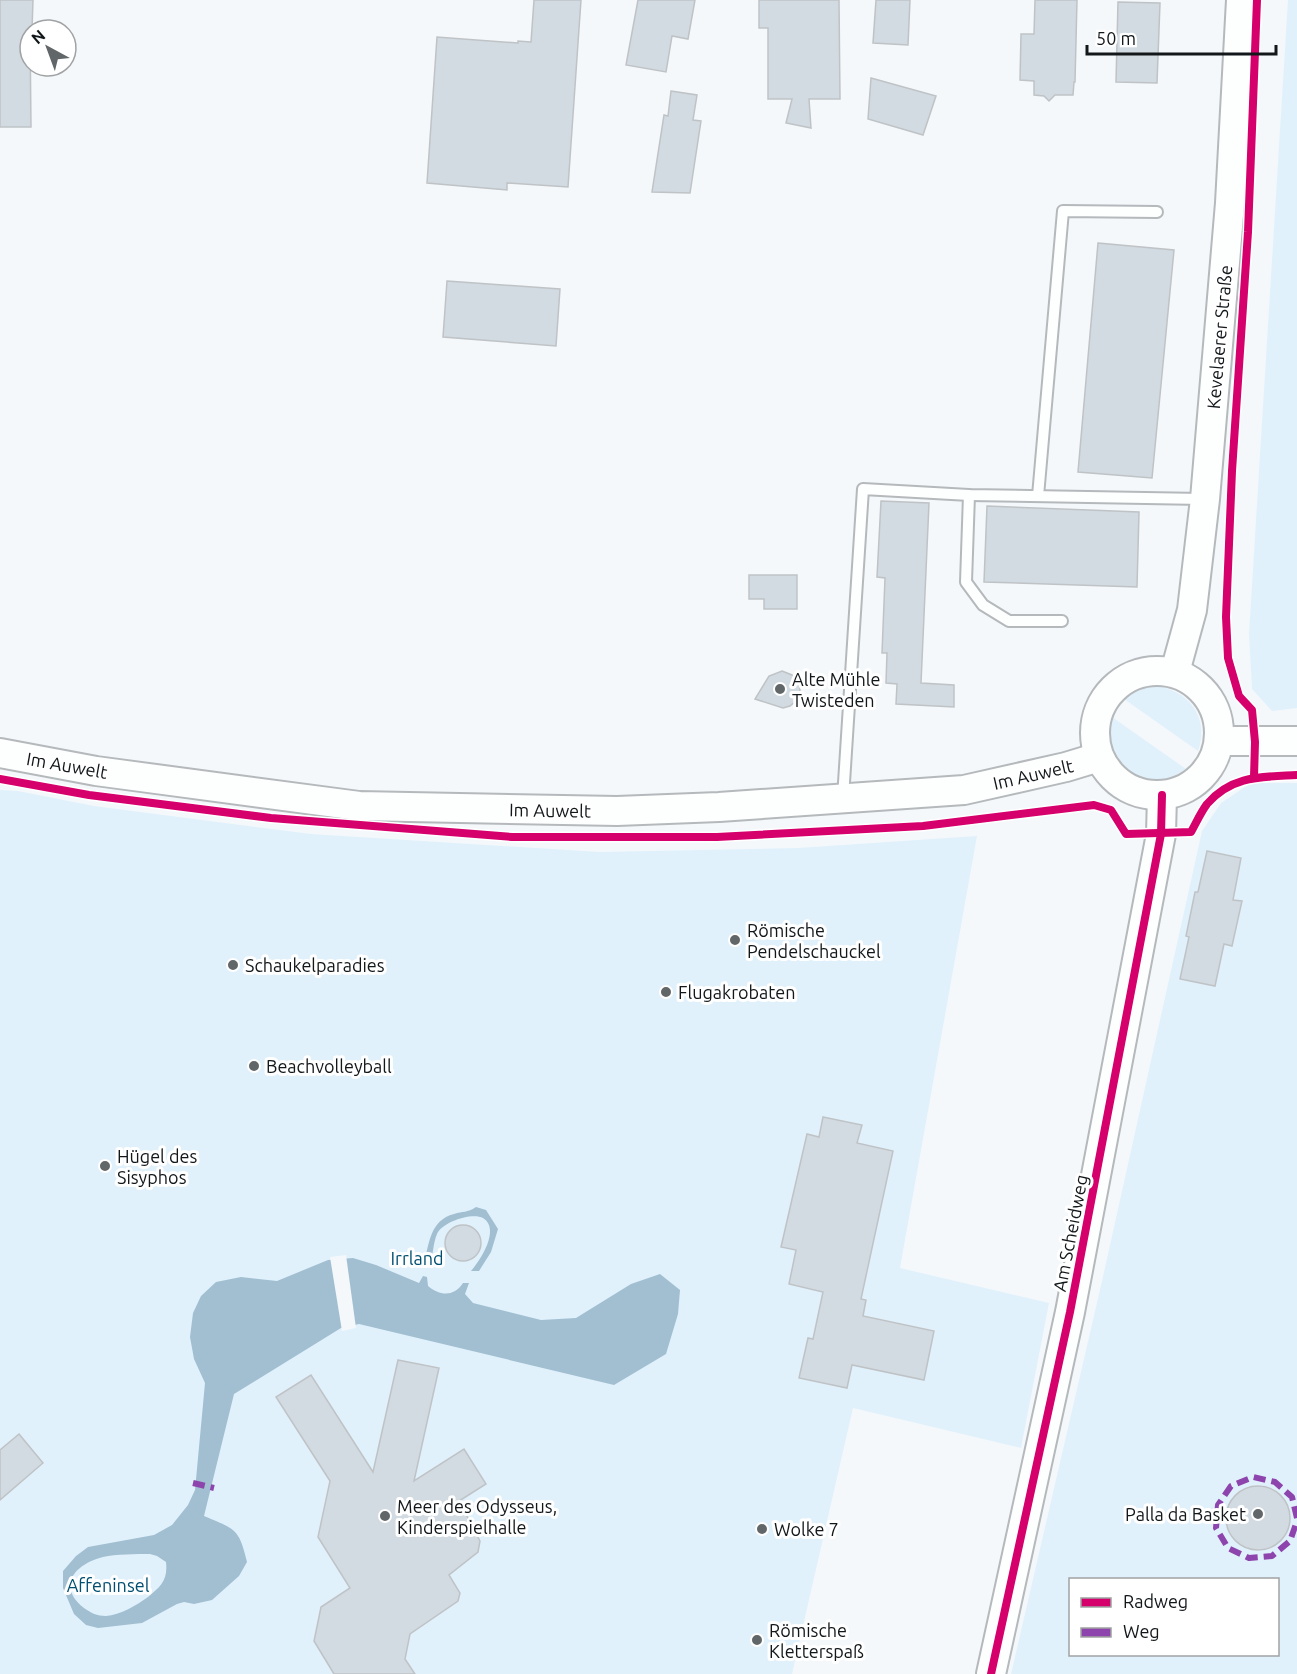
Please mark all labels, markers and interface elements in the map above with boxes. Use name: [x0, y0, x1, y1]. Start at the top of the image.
north arrow: [18, 18, 78, 78]
scale bar: [1087, 18, 1276, 56]
text: N: [28, 26, 49, 47]
text: 50 m: [1096, 28, 1136, 48]
street label: Kevelaerer Straße: [1203, 264, 1235, 410]
place label: Alte Mühle Twisteden: [792, 669, 880, 710]
marker: Alte Mühle Twisteden: [773, 682, 787, 696]
street label: Im Auwelt: [25, 748, 109, 782]
street label: Im Auwelt: [991, 755, 1075, 793]
street label: Im Auwelt: [509, 799, 591, 821]
place label: Römische Pendelschauckel: [747, 920, 881, 961]
marker: Römische Pendelschauckel: [728, 933, 742, 947]
place label: Schaukelparadies: [245, 955, 385, 975]
marker: Schaukelparadies: [226, 958, 240, 972]
place label: Flugakrobaten: [678, 982, 796, 1002]
marker: Flugakrobaten: [659, 985, 673, 999]
place label: Beachvolleyball: [266, 1056, 392, 1076]
marker: Beachvolleyball: [247, 1059, 261, 1073]
place label: Hügel des Sisyphos: [117, 1146, 197, 1187]
marker: Hügel des Sisyphos: [98, 1159, 112, 1173]
street label: Am Scheidweg: [1049, 1173, 1091, 1293]
park label: Irrland: [390, 1248, 444, 1268]
place label: Meer des Odysseus, Kinderspielhalle: [397, 1496, 557, 1537]
place label: Palla da Basket: [1125, 1504, 1246, 1524]
marker: Palla da Basket: [1251, 1507, 1265, 1521]
marker: Meer des Odysseus, Kinderspielhalle: [378, 1509, 392, 1523]
place label: Wolke 7: [774, 1519, 839, 1539]
marker: Wolke 7: [755, 1522, 769, 1536]
park label: Affeninsel: [67, 1575, 150, 1595]
legend: [1069, 1578, 1279, 1656]
text: Radweg: [1123, 1591, 1188, 1611]
place label: Römische Kletterspaß: [769, 1620, 864, 1661]
text: Weg: [1123, 1621, 1160, 1641]
marker: Römische Kletterspaß: [750, 1633, 764, 1647]

